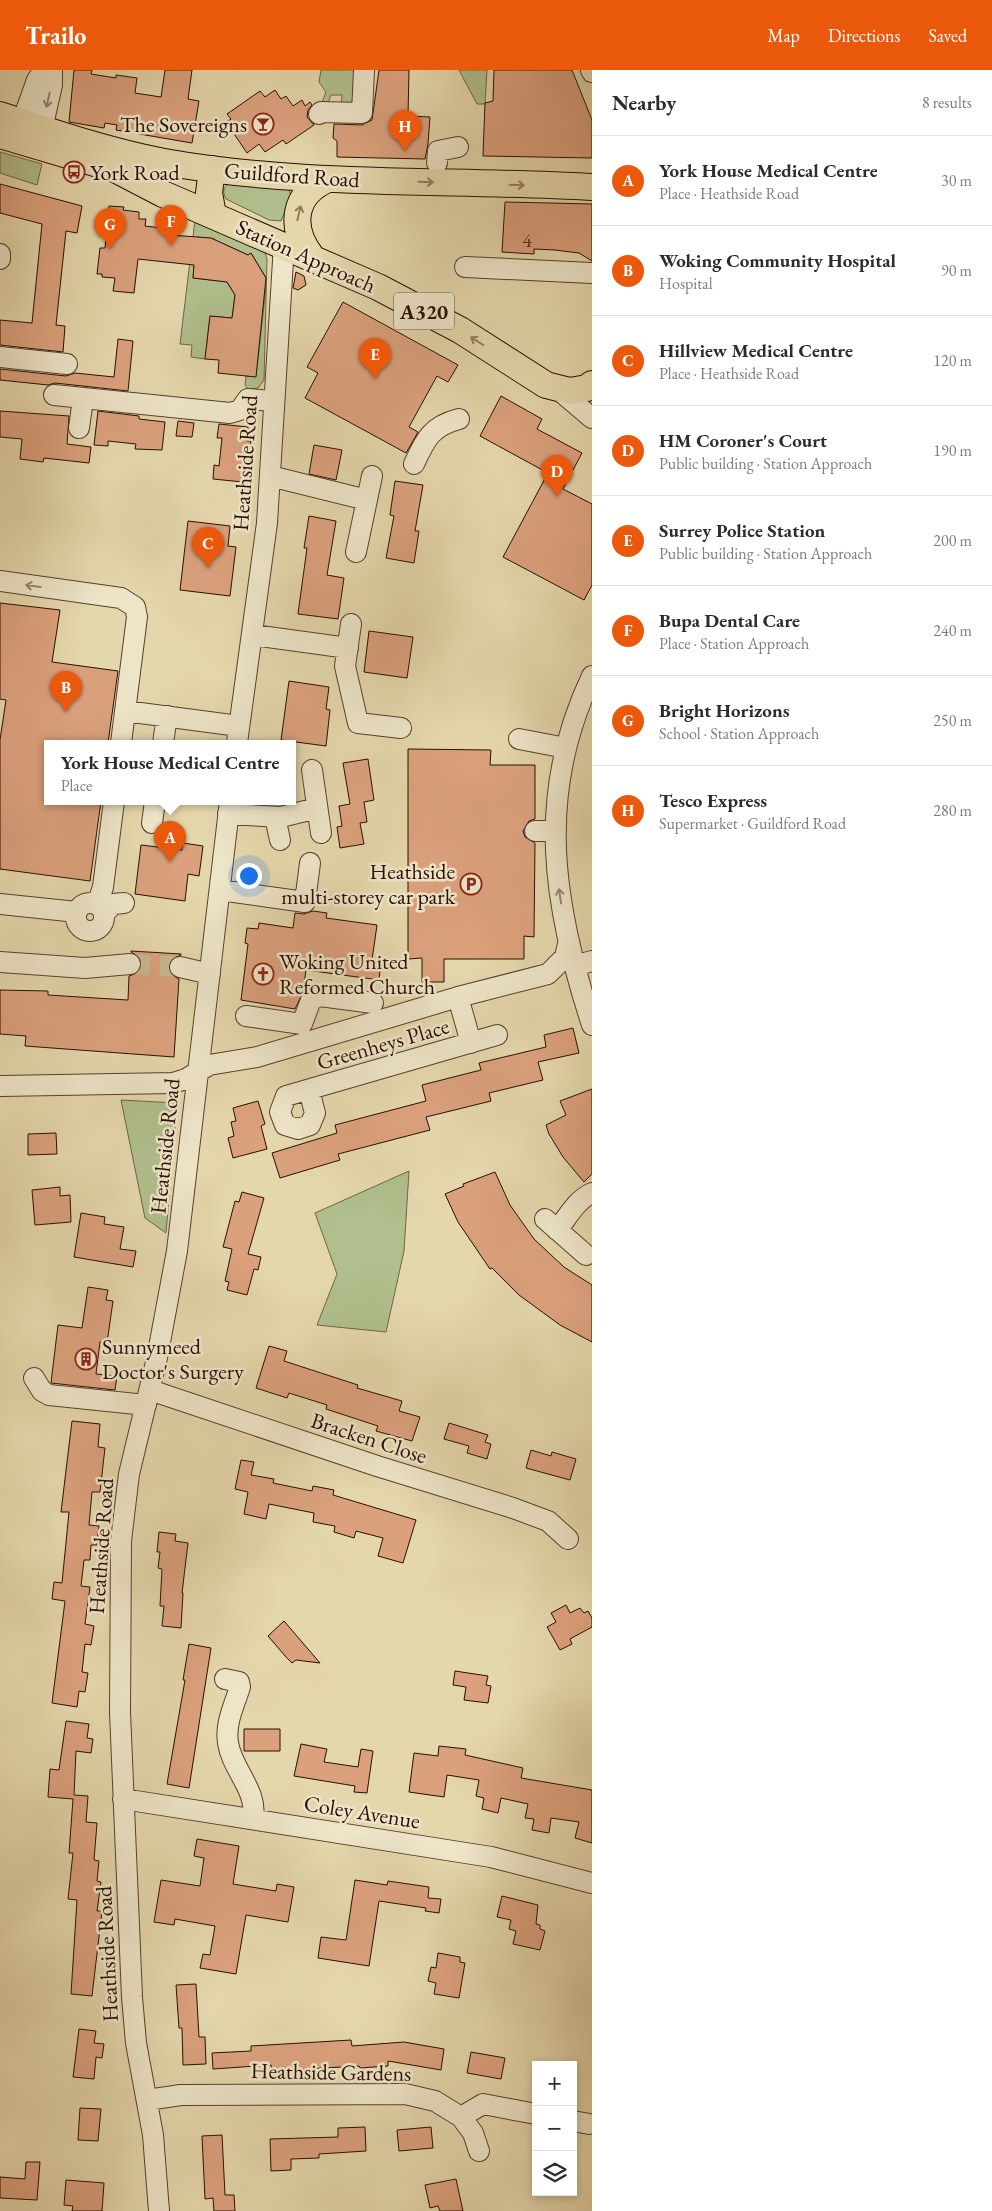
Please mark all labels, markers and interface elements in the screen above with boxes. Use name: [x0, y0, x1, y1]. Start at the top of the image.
text: Trailo: [25, 20, 86, 51]
text: Map: [768, 24, 800, 47]
text: Directions: [828, 24, 900, 47]
text: Saved: [928, 24, 967, 47]
text: Nearby: [612, 89, 676, 116]
one-way arrow: [43, 91, 52, 107]
text: 8 results: [922, 92, 972, 113]
place label: The Sovereigns: [120, 110, 247, 139]
pin: H: [389, 110, 421, 151]
bar icon: The Sovereigns: [251, 112, 275, 136]
street label: Guildford Road: [223, 156, 362, 194]
place label: York Road: [90, 158, 180, 187]
text: York House Medical Centre: [659, 158, 878, 183]
bus stop icon: York Road: [62, 160, 86, 184]
text: A: [622, 170, 634, 191]
text: 30 m: [941, 170, 972, 191]
one-way arrow: [417, 178, 433, 187]
one-way arrow: [508, 180, 524, 190]
text: Place · Heathside Road: [659, 183, 799, 204]
pin: F: [155, 205, 187, 246]
one-way arrow: [295, 205, 304, 221]
pin: G: [94, 208, 126, 249]
street label: Station Approach: [232, 212, 380, 300]
house number: 4: [522, 227, 532, 253]
text: Woking Community Hospital: [659, 248, 896, 273]
text: B: [623, 260, 633, 281]
text: 90 m: [941, 260, 972, 281]
text: Hospital: [659, 273, 713, 294]
road number: A320: [394, 292, 454, 330]
one-way arrow: [470, 335, 484, 345]
pin: E: [359, 338, 391, 379]
text: Hillview Medical Centre: [659, 338, 853, 363]
text: C: [622, 350, 634, 371]
text: 120 m: [933, 350, 972, 371]
text: Place · Heathside Road: [659, 363, 799, 384]
street label: Heathside Road: [226, 393, 264, 532]
text: HM Coroner's Court: [659, 428, 827, 453]
text: D: [622, 440, 634, 461]
text: 190 m: [933, 440, 972, 461]
text: Public building · Station Approach: [659, 453, 872, 474]
pin: D: [541, 455, 573, 496]
text: Surrey Police Station: [659, 518, 825, 543]
pin: C: [192, 527, 224, 568]
text: E: [623, 530, 633, 551]
text: 200 m: [933, 530, 972, 551]
text: Public building · Station Approach: [659, 543, 872, 564]
one-way arrow: [26, 581, 42, 591]
text: Bupa Dental Care: [659, 608, 800, 633]
text: F: [624, 620, 632, 641]
text: 240 m: [933, 620, 972, 641]
text: Place · Station Approach: [659, 633, 809, 654]
pin: B: [50, 671, 82, 712]
text: Bright Horizons: [659, 698, 790, 723]
text: G: [622, 710, 634, 731]
text: 250 m: [933, 710, 972, 731]
text: School · Station Approach: [659, 723, 819, 744]
popup: [44, 740, 296, 805]
text: York House Medical Centre: [61, 750, 279, 775]
text: Place: [61, 775, 92, 796]
text: Tesco Express: [659, 788, 767, 813]
text: H: [622, 800, 634, 821]
text: 280 m: [933, 800, 972, 821]
text: Supermarket · Guildford Road: [659, 813, 846, 834]
pin: A: [154, 821, 186, 862]
place label: Heathside multi-storey car park: [281, 857, 456, 911]
your location: [236, 863, 262, 889]
parking icon: Heathside multi-storey car park: [459, 872, 483, 896]
one-way arrow: [554, 889, 564, 905]
place label: Woking United Reformed Church: [279, 947, 435, 1001]
church icon: Woking United Reformed Church: [251, 962, 275, 986]
street label: Greenheys Place: [313, 1011, 453, 1077]
street label: Heathside Road: [143, 1076, 187, 1215]
place label: Sunnymeed Doctor's Surgery: [102, 1332, 244, 1386]
building icon: Sunnymeed Doctor's Surgery: [74, 1347, 98, 1371]
street label: Bracken Close: [307, 1406, 431, 1471]
street label: Heathside Road: [82, 1476, 120, 1615]
street label: Coley Avenue: [302, 1789, 423, 1836]
street label: Heathside Road: [89, 1884, 125, 2023]
street label: Heathside Gardens: [250, 2056, 412, 2088]
map controls: [532, 2061, 577, 2196]
button: +: [532, 2061, 577, 2106]
button: −: [532, 2106, 577, 2151]
button: layers: [532, 2151, 577, 2196]

